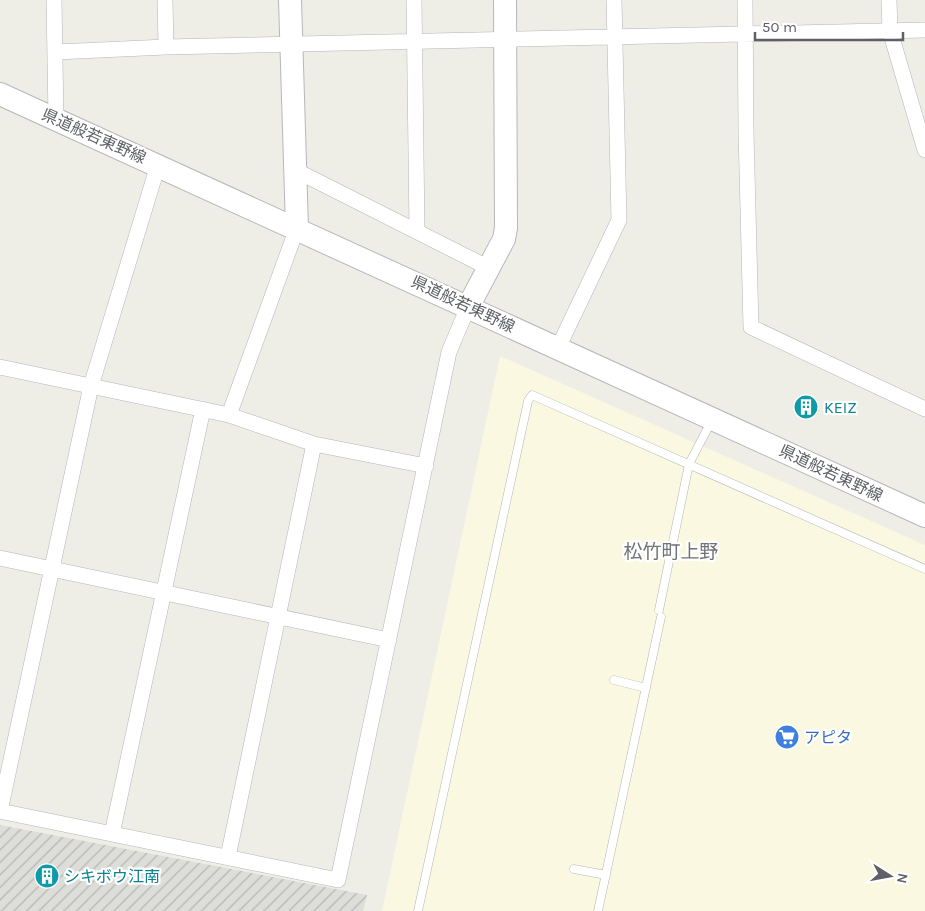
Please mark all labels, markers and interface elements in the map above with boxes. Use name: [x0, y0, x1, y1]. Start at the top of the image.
scale bar: [755, 10, 902, 42]
text: 50 m: [762, 18, 797, 36]
street label: 県道般若東野線: [39, 105, 149, 167]
street label: 県道般若東野線: [408, 272, 518, 336]
building icon: KEIZ: [793, 394, 819, 420]
place label: KEIZ: [824, 398, 857, 417]
street label: 県道般若東野線: [776, 441, 886, 505]
district label: 松竹町上野: [623, 541, 719, 563]
supermarket icon: アピタ: [774, 724, 800, 750]
place label: アピタ: [804, 728, 852, 747]
north arrow: [865, 851, 915, 901]
building icon: シキボウ江南: [34, 863, 60, 889]
place label: シキボウ江南: [64, 867, 160, 886]
text: N: [893, 872, 912, 885]

